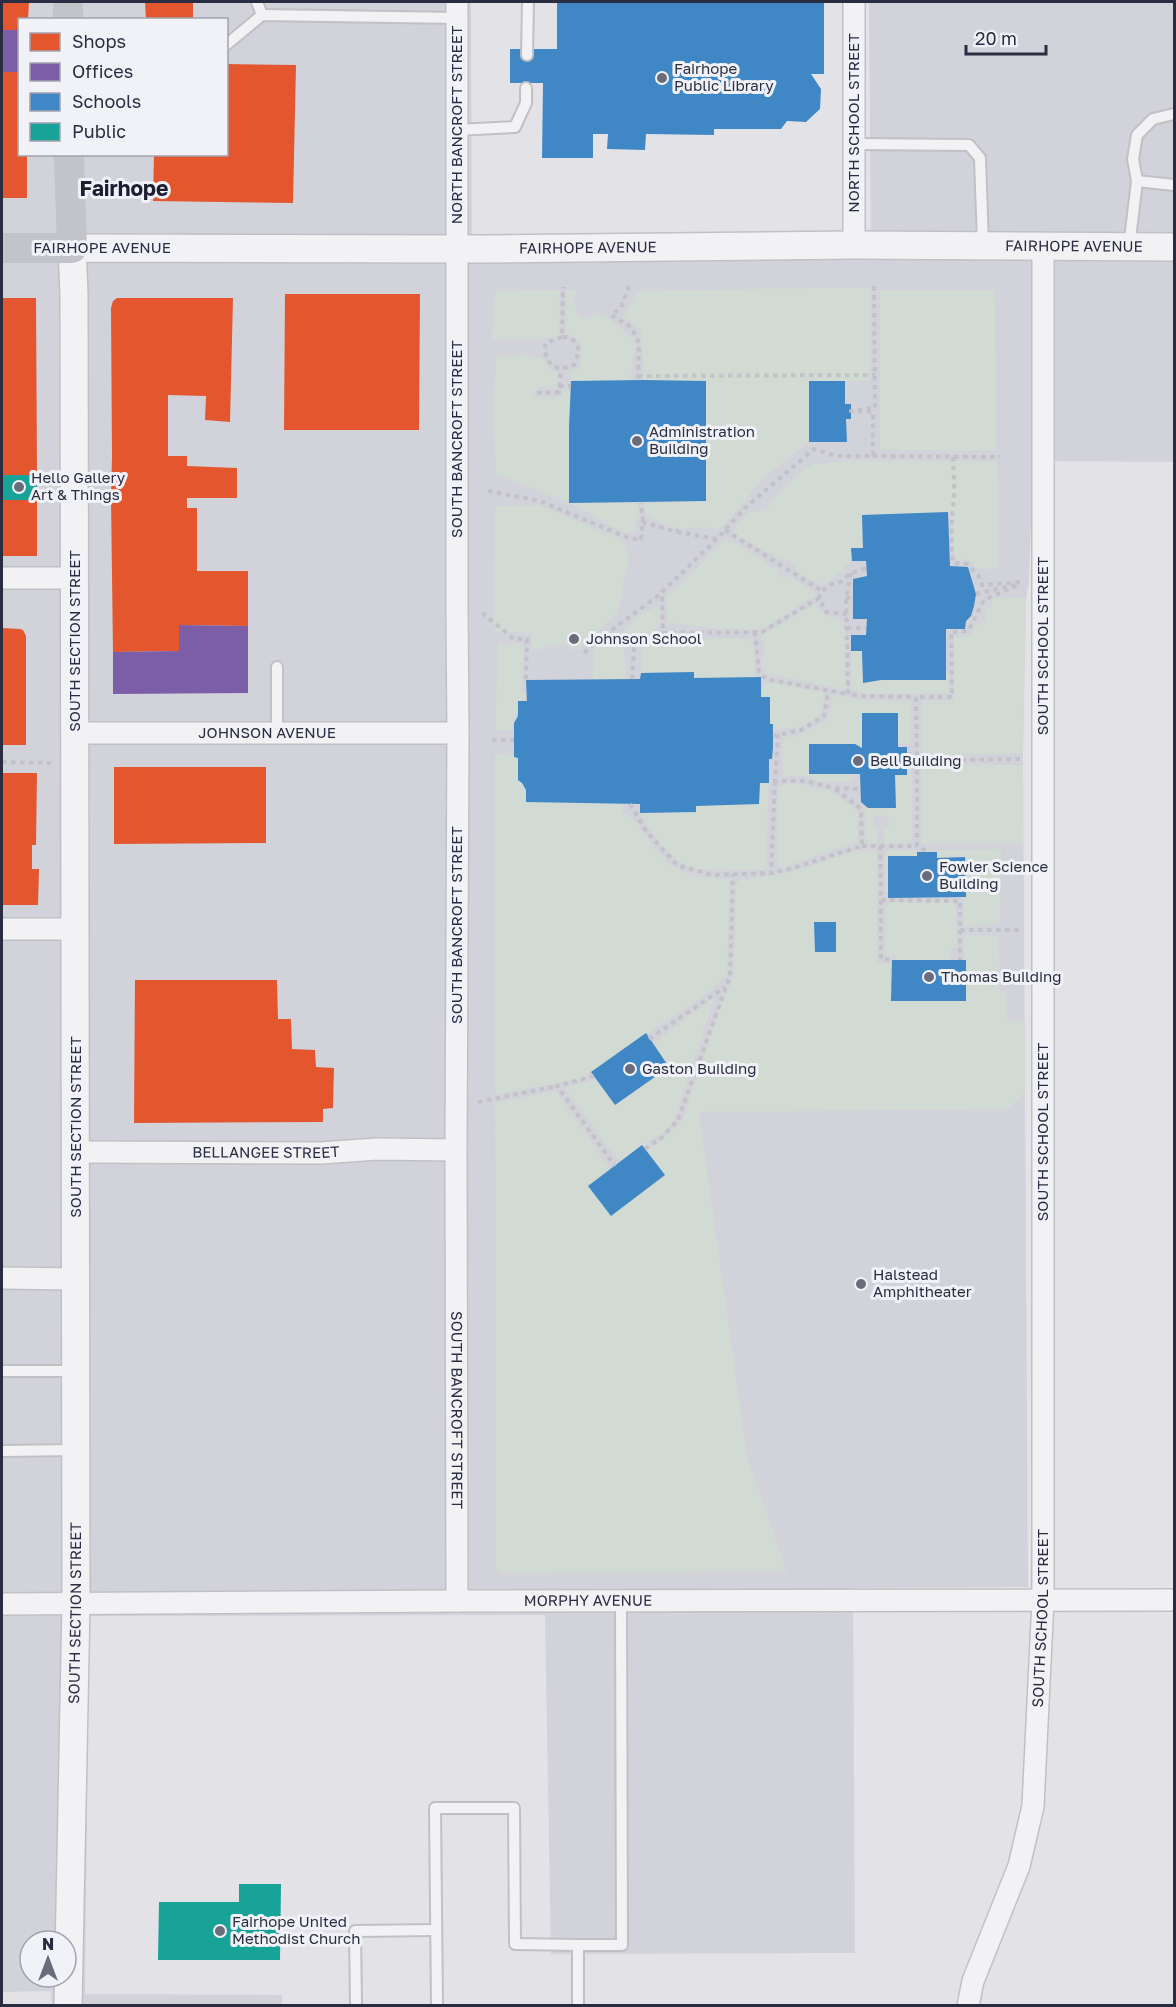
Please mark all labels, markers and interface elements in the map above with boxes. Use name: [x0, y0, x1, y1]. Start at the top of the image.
legend: [18, 18, 228, 156]
scale bar: [966, 18, 1046, 56]
street label: NORTH BANCROFT STREET: [447, 26, 465, 224]
text: 20 m: [975, 27, 1017, 49]
text: Shops: [72, 30, 126, 52]
street label: NORTH SCHOOL STREET: [844, 33, 862, 213]
place label: Fairhope Public Library: [674, 59, 774, 94]
text: Offices: [72, 60, 133, 82]
marker: Fairhope Public Library: [655, 71, 669, 85]
text: Schools: [72, 90, 141, 112]
text: Public: [72, 120, 126, 142]
district label: Fairhope: [80, 175, 168, 201]
street label: FAIRHOPE AVENUE: [1005, 236, 1143, 255]
street label: FAIRHOPE AVENUE: [519, 237, 657, 257]
street label: FAIRHOPE AVENUE: [33, 238, 171, 256]
street label: SOUTH BANCROFT STREET: [447, 340, 465, 538]
place label: Administration Building: [649, 422, 755, 457]
marker: Administration Building: [630, 434, 644, 448]
place label: Hello Gallery Art & Things: [31, 468, 126, 503]
marker: Hello Gallery Art & Things: [12, 480, 26, 494]
street label: SOUTH SECTION STREET: [65, 550, 83, 732]
street label: SOUTH SCHOOL STREET: [1033, 557, 1051, 735]
place label: Johnson School: [586, 629, 702, 647]
marker: Johnson School: [567, 632, 581, 646]
street label: JOHNSON AVENUE: [198, 723, 336, 741]
place label: Bell Building: [870, 751, 962, 769]
marker: Bell Building: [851, 754, 865, 768]
street label: SOUTH BANCROFT STREET: [447, 826, 465, 1024]
place label: Fowler Science Building: [939, 857, 1049, 892]
marker: Fowler Science Building: [920, 869, 934, 883]
place label: Thomas Building: [941, 967, 1061, 985]
marker: Thomas Building: [922, 970, 936, 984]
street label: SOUTH SECTION STREET: [66, 1036, 84, 1218]
street label: SOUTH SCHOOL STREET: [1033, 1043, 1051, 1221]
place label: Gaston Building: [642, 1059, 756, 1077]
marker: Gaston Building: [623, 1062, 637, 1076]
street label: BELLANGEE STREET: [192, 1142, 340, 1161]
place label: Halstead Amphitheater: [873, 1265, 972, 1300]
marker: Halstead Amphitheater: [854, 1277, 868, 1291]
street label: SOUTH BANCROFT STREET: [448, 1311, 467, 1509]
street label: SOUTH SECTION STREET: [64, 1522, 84, 1704]
street label: SOUTH SCHOOL STREET: [1028, 1529, 1051, 1708]
street label: MORPHY AVENUE: [524, 1591, 652, 1609]
place label: Fairhope United Methodist Church: [232, 1912, 360, 1947]
marker: Fairhope United Methodist Church: [213, 1924, 227, 1938]
north arrow: [18, 1929, 78, 1989]
text: N: [42, 1934, 54, 1954]

